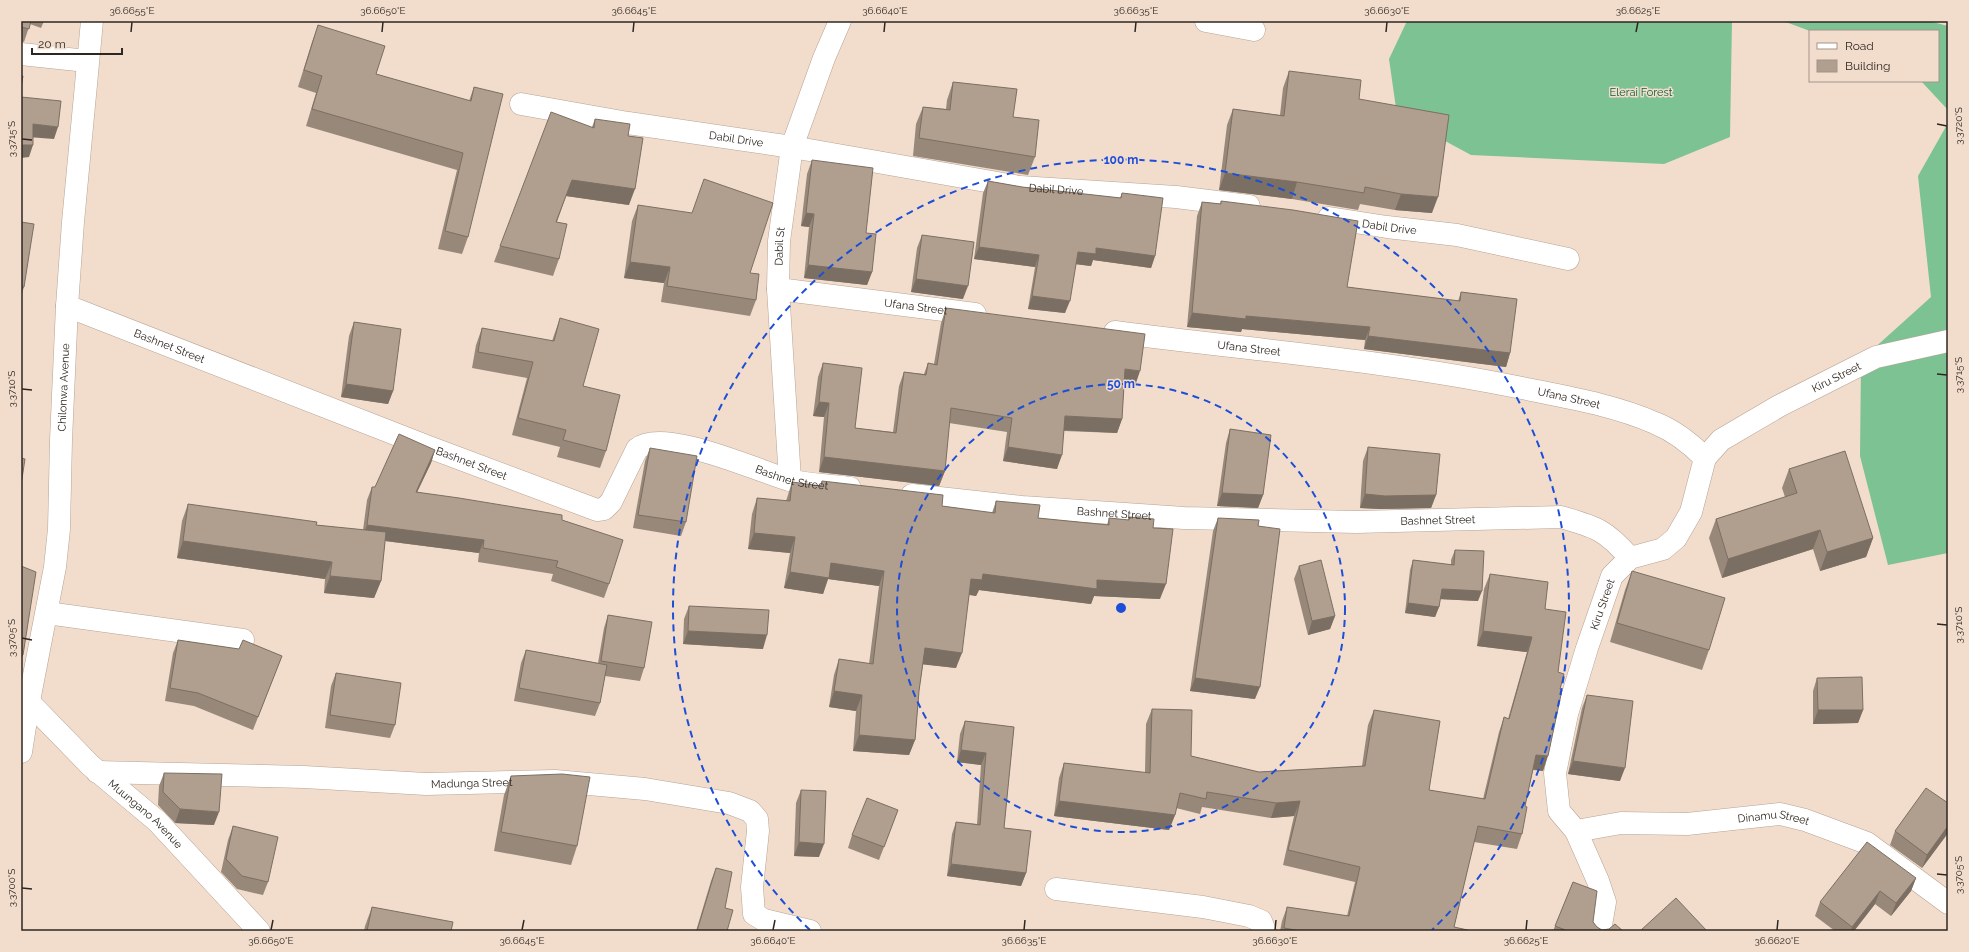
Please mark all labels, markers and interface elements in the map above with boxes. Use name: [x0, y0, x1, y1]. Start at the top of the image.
text: 36.6655°E: [110, 5, 154, 16]
text: 36.6650°E: [360, 5, 406, 16]
text: 36.6645°E: [612, 5, 656, 16]
text: 36.6640°E: [862, 5, 908, 16]
text: 36.6635°E: [1114, 5, 1158, 16]
text: 36.6630°E: [1364, 5, 1410, 16]
text: 36.6625°E: [1616, 5, 1660, 16]
scale bar: [32, 30, 122, 56]
legend: [1809, 30, 1939, 82]
text: 20 m: [38, 37, 66, 51]
text: Road: [1845, 39, 1874, 53]
text: Building: [1845, 59, 1891, 73]
park label: Elerai Forest: [1610, 86, 1673, 99]
text: 3.3720°S: [1953, 107, 1964, 145]
text: 3.3715°S: [6, 121, 17, 157]
street label: Dabil Drive: [708, 129, 765, 150]
text: 100 m: [1104, 153, 1138, 167]
street label: Dabil Drive: [1028, 182, 1084, 198]
street label: Dabil Drive: [1361, 217, 1418, 237]
street label: Dabil St: [772, 226, 788, 266]
street label: Ufana Street: [883, 297, 949, 317]
street label: Bashnet Street: [132, 327, 207, 366]
street label: Ufana Street: [1217, 338, 1282, 359]
street label: Chilonwa Avenue: [55, 343, 72, 432]
text: 3.3715°S: [1953, 357, 1964, 393]
street label: Kiru Street: [1810, 360, 1863, 395]
text: 3.3710°S: [6, 371, 17, 407]
text: 50 m: [1107, 377, 1135, 391]
street label: Ufana Street: [1536, 385, 1602, 412]
street label: Bashnet Street: [434, 444, 509, 483]
street label: Bashnet Street: [753, 463, 829, 493]
street label: Bashnet Street: [1076, 505, 1152, 523]
street label: Bashnet Street: [1400, 513, 1476, 528]
street label: Kiru Street: [1588, 577, 1618, 632]
centre of rings: [1114, 601, 1128, 615]
text: 3.3710°S: [1953, 607, 1964, 643]
text: 3.3705°S: [6, 619, 17, 657]
street label: Madunga Street: [431, 776, 513, 791]
street label: Muungano Avenue: [105, 777, 185, 852]
street label: Dinamu Street: [1737, 808, 1811, 828]
text: 3.3705°S: [1953, 856, 1964, 894]
text: 3.3700°S: [6, 869, 17, 907]
text: 36.6650°E: [248, 935, 294, 946]
text: 36.6645°E: [500, 935, 544, 946]
text: 36.6640°E: [750, 935, 796, 946]
text: 36.6635°E: [1002, 935, 1046, 946]
text: 36.6630°E: [1252, 935, 1298, 946]
text: 36.6625°E: [1504, 935, 1548, 946]
text: 36.6620°E: [1754, 935, 1800, 946]

